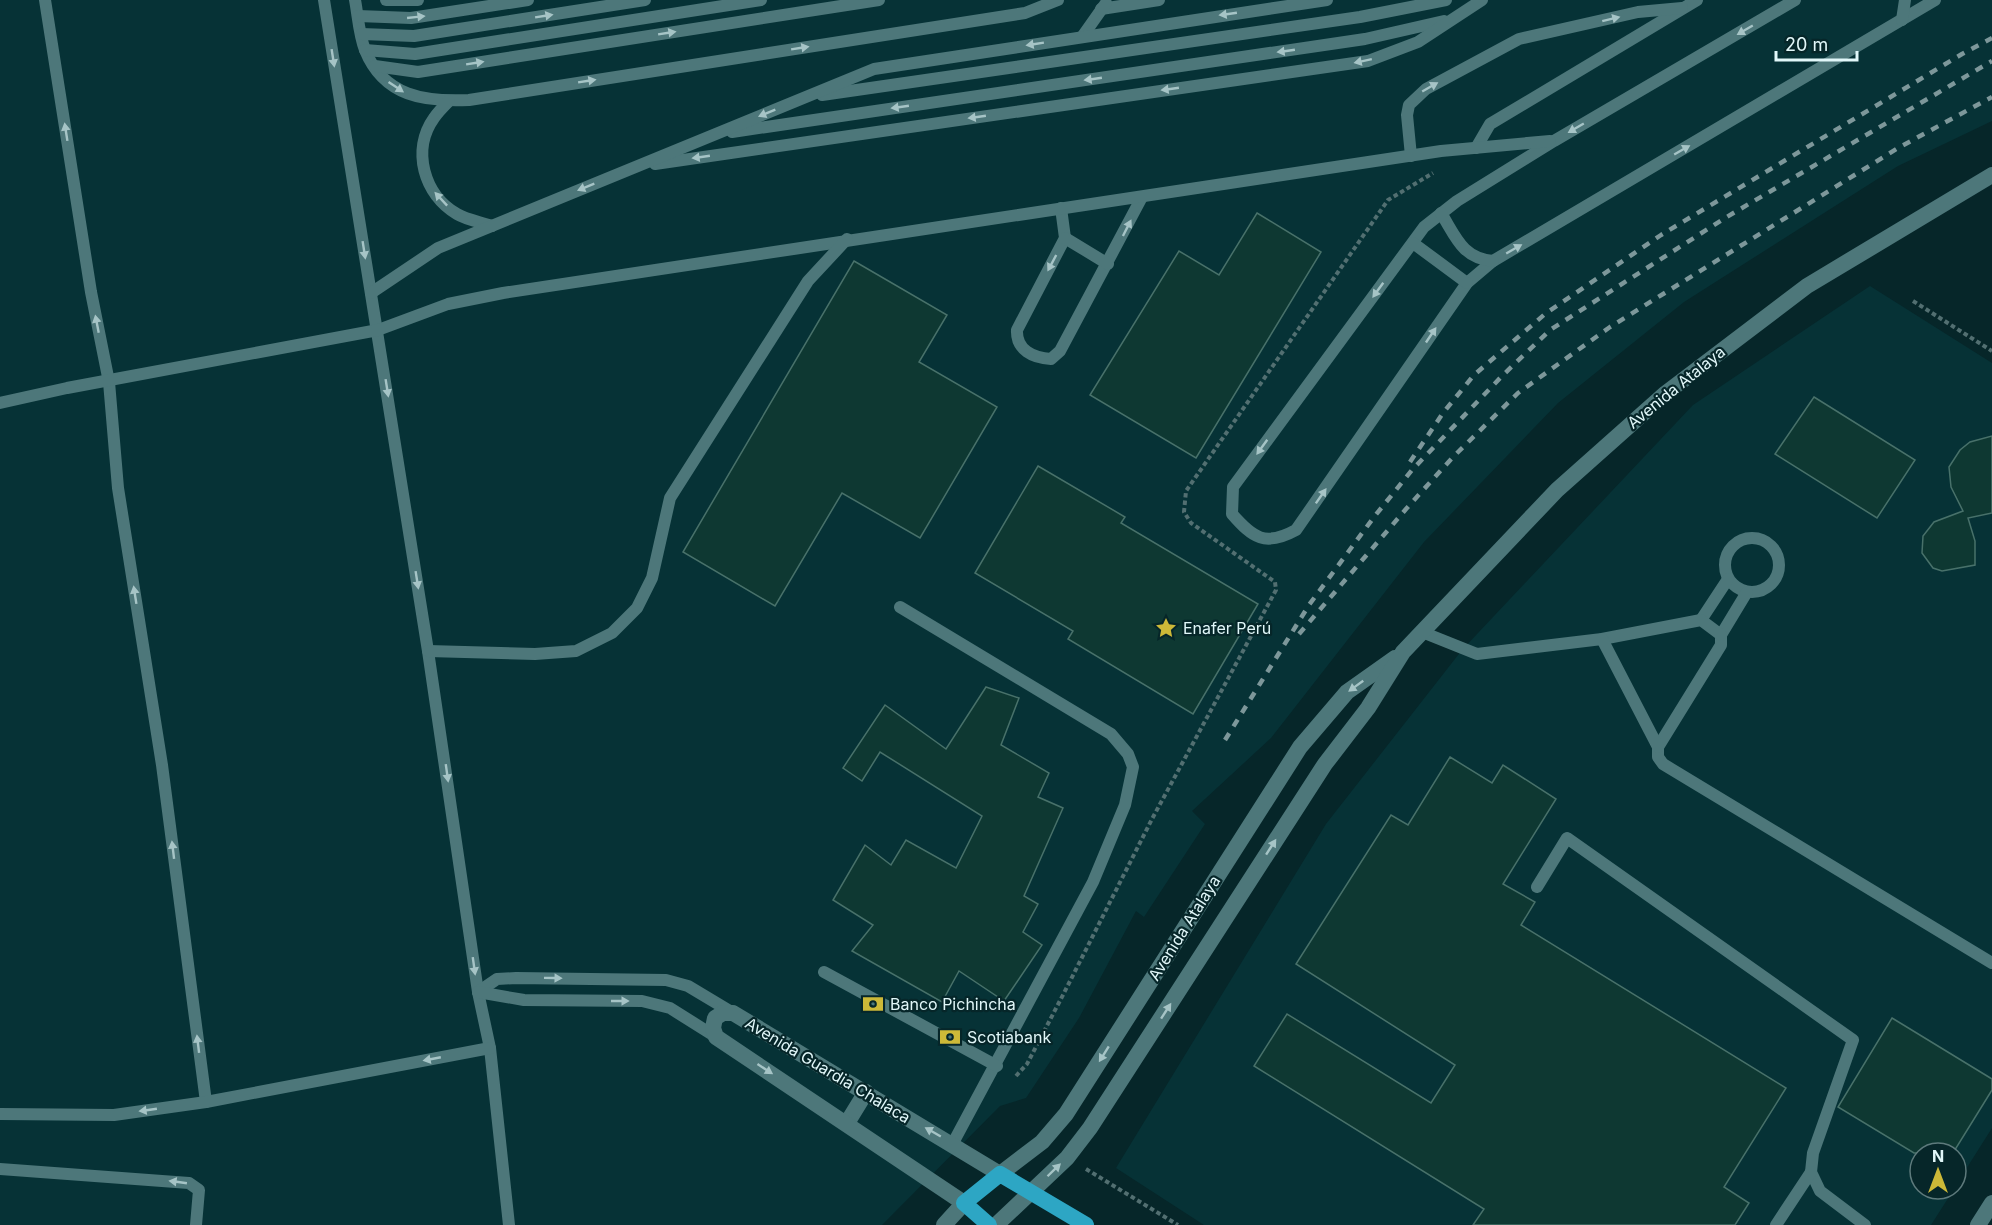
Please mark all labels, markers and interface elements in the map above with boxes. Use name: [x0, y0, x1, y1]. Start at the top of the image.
one-way arrow: [1218, 10, 1237, 19]
one-way arrow: [535, 11, 554, 20]
one-way arrow: [407, 12, 426, 22]
one-way arrow: [1602, 13, 1620, 23]
one-way arrow: [1737, 24, 1753, 35]
scale bar: [1776, 24, 1857, 62]
one-way arrow: [658, 28, 677, 37]
text: 20 m: [1785, 34, 1828, 55]
one-way arrow: [1026, 39, 1045, 48]
one-way arrow: [791, 43, 810, 52]
one-way arrow: [1277, 46, 1296, 55]
one-way arrow: [329, 48, 338, 67]
one-way arrow: [1353, 57, 1372, 66]
one-way arrow: [465, 58, 484, 67]
one-way arrow: [1084, 74, 1103, 83]
one-way arrow: [577, 77, 596, 86]
one-way arrow: [388, 81, 404, 92]
one-way arrow: [1422, 81, 1438, 92]
one-way arrow: [1161, 85, 1180, 94]
one-way arrow: [891, 103, 910, 112]
one-way arrow: [758, 109, 776, 118]
one-way arrow: [968, 113, 987, 122]
one-way arrow: [61, 122, 70, 141]
one-way arrow: [1567, 123, 1584, 133]
one-way arrow: [1674, 145, 1691, 155]
one-way arrow: [691, 153, 710, 162]
one-way arrow: [577, 182, 595, 192]
one-way arrow: [435, 193, 449, 207]
one-way arrow: [1122, 220, 1131, 237]
one-way arrow: [360, 241, 369, 260]
one-way arrow: [1506, 244, 1523, 254]
one-way arrow: [1047, 255, 1056, 272]
one-way arrow: [1372, 282, 1384, 298]
one-way arrow: [92, 315, 101, 334]
one-way arrow: [1425, 328, 1437, 344]
street label: Avenida Atalaya: [1623, 341, 1729, 433]
one-way arrow: [382, 378, 391, 397]
one-way arrow: [1257, 440, 1269, 455]
one-way arrow: [1315, 489, 1327, 505]
one-way arrow: [413, 571, 422, 590]
one-way arrow: [131, 586, 140, 605]
place icon: Enafer Perú: [1154, 616, 1178, 640]
place label: Enafer Perú: [1183, 618, 1271, 638]
one-way arrow: [1348, 680, 1364, 692]
one-way arrow: [442, 764, 451, 783]
one-way arrow: [1266, 839, 1277, 855]
one-way arrow: [169, 841, 178, 860]
street label: Avenida Atalaya: [1144, 872, 1224, 984]
one-way arrow: [470, 957, 479, 976]
one-way arrow: [544, 973, 563, 983]
bank icon: Banco Pichincha: [861, 992, 885, 1016]
place label: Banco Pichincha: [890, 994, 1016, 1014]
one-way arrow: [611, 996, 630, 1006]
one-way arrow: [1160, 1003, 1171, 1019]
street label: Avenida Guardia Chalaca: [742, 1013, 914, 1127]
bank icon: Scotiabank: [938, 1025, 962, 1049]
place label: Scotiabank: [967, 1027, 1051, 1047]
one-way arrow: [193, 1034, 203, 1053]
one-way arrow: [1099, 1046, 1110, 1062]
one-way arrow: [423, 1055, 442, 1064]
one-way arrow: [757, 1064, 773, 1075]
one-way arrow: [138, 1105, 157, 1114]
one-way arrow: [925, 1126, 941, 1137]
north arrow: [1908, 1141, 1968, 1201]
text: N: [1932, 1146, 1944, 1166]
one-way arrow: [1047, 1164, 1061, 1178]
one-way arrow: [168, 1177, 187, 1186]

